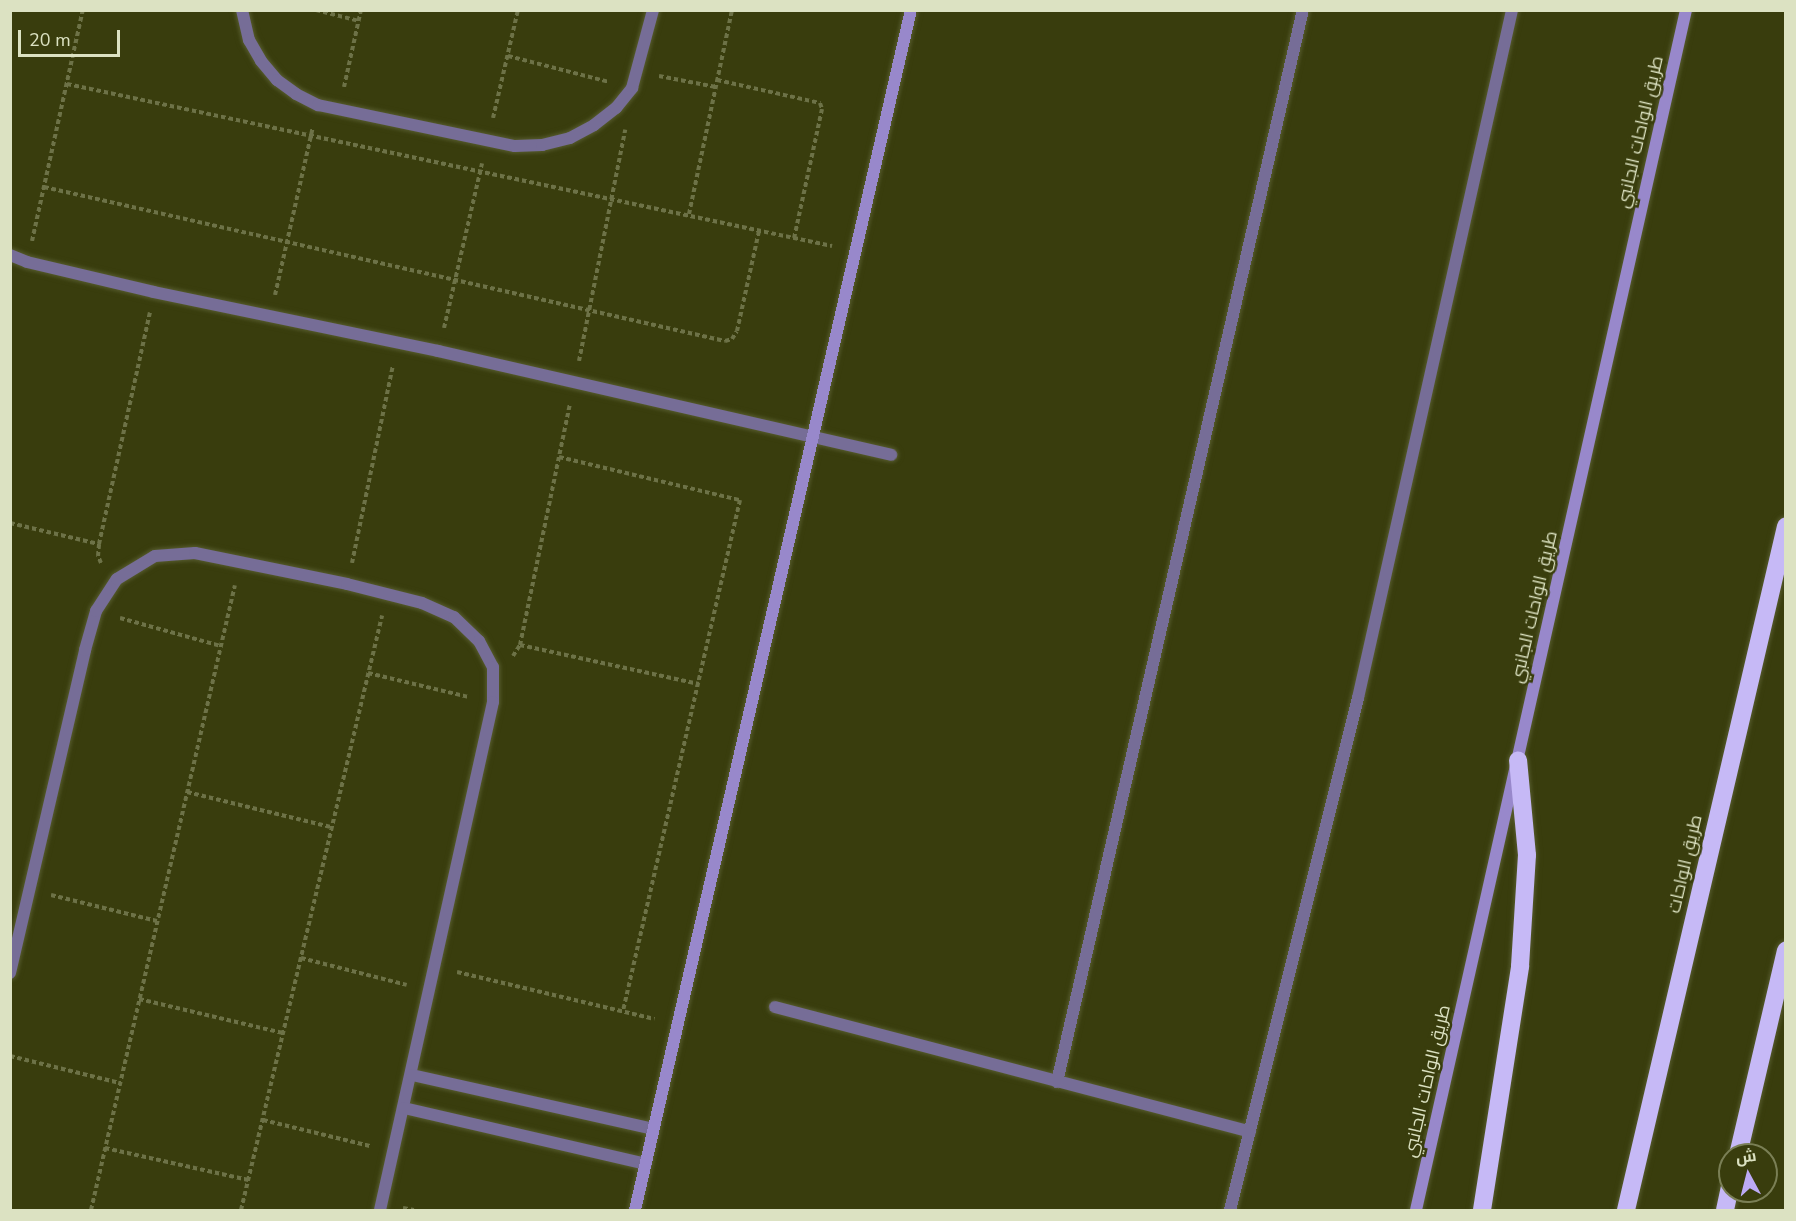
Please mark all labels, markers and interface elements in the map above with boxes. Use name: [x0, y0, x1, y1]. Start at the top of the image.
scale bar: [21, 18, 123, 56]
text: 20 m: [29, 28, 71, 52]
street label: طريق الواحات الجانبي: [1612, 54, 1668, 210]
street label: طريق الواحات الجانبي: [1506, 529, 1562, 685]
street label: طريق الواحات: [1663, 813, 1707, 915]
street label: طريق الواحات الجانبي: [1399, 1003, 1455, 1159]
north arrow: [1718, 1143, 1778, 1203]
text: ش: [1735, 1145, 1758, 1169]

